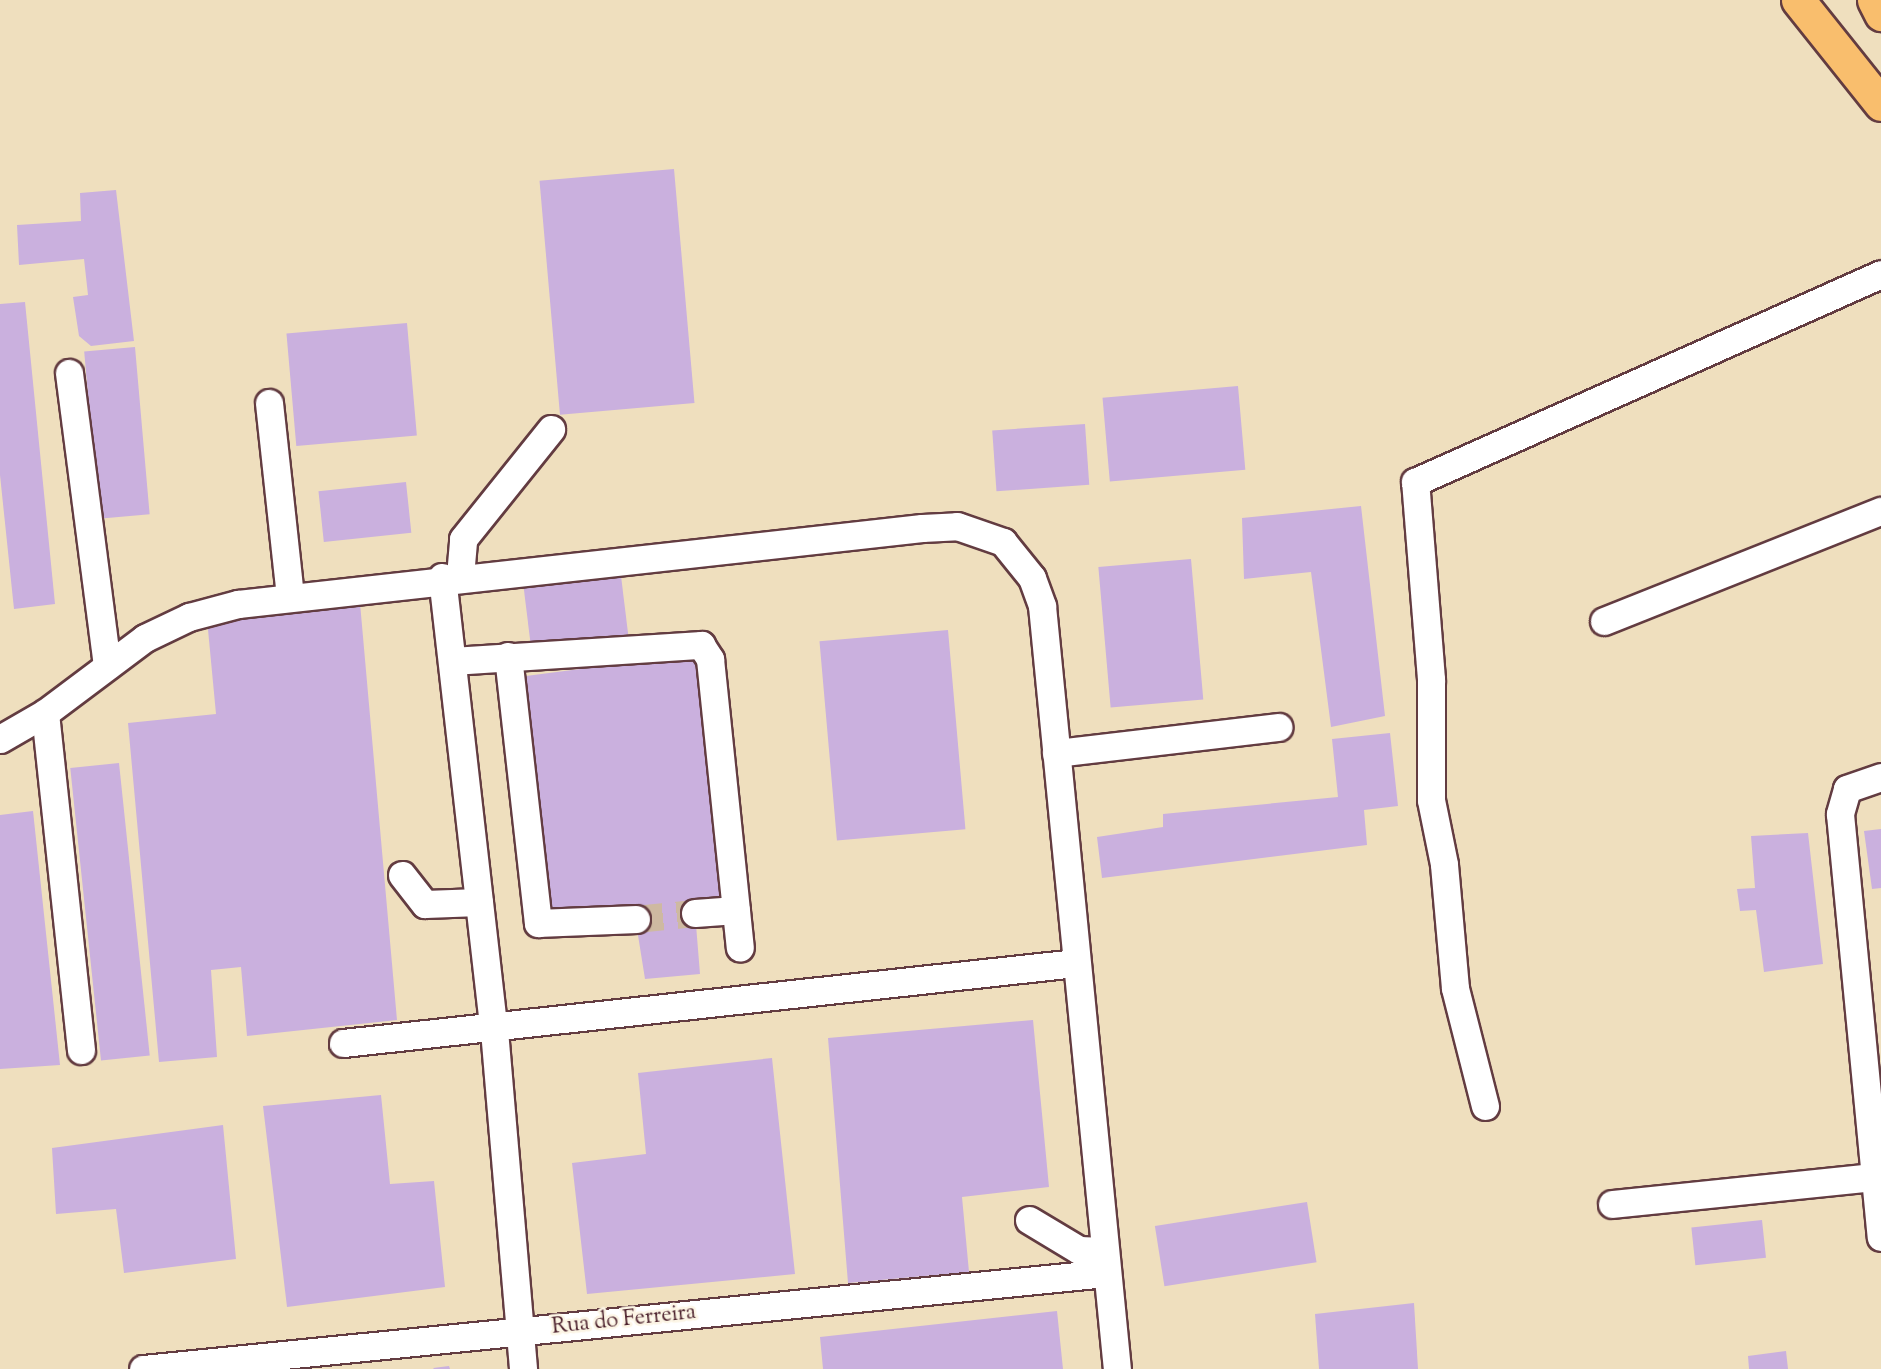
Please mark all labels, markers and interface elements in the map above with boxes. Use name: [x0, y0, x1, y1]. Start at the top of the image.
street label: Rua do Ferreira: [551, 1300, 697, 1342]

